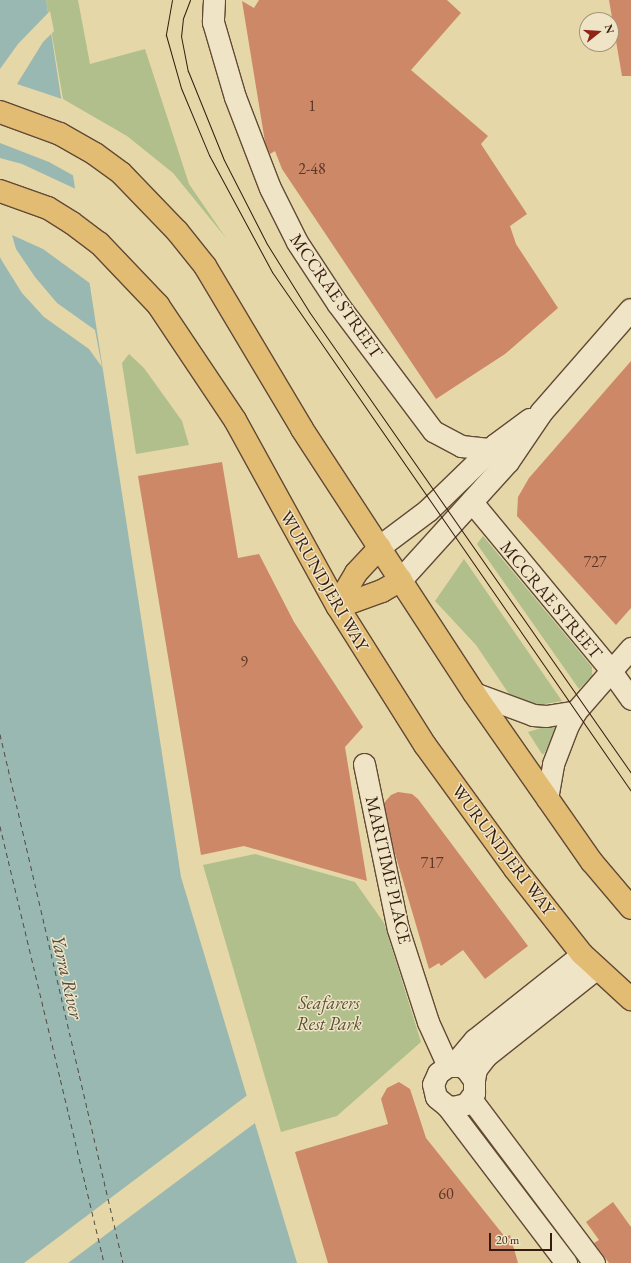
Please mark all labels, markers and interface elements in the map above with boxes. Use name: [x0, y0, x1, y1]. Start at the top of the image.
north arrow: [579, 12, 619, 52]
text: N: [602, 22, 618, 35]
house number: 1: [308, 96, 316, 116]
house number: 2-48: [298, 159, 326, 179]
street label: MCCRAE STREET: [285, 230, 387, 362]
street label: WURUNDJERI WAY: [275, 507, 373, 655]
street label: MCCRAE STREET: [495, 537, 607, 663]
house number: 727: [583, 552, 607, 572]
house number: 9: [240, 652, 248, 672]
street label: WURUNDJERI WAY: [447, 780, 559, 920]
street label: MARITIME PLACE: [360, 794, 416, 946]
house number: 717: [420, 853, 444, 873]
water label: Yarra River: [46, 933, 88, 1021]
park label: Seafarers Rest Park: [296, 993, 362, 1036]
house number: 60: [438, 1184, 454, 1204]
scale bar: [491, 1225, 554, 1251]
text: 20 m: [496, 1232, 519, 1248]

